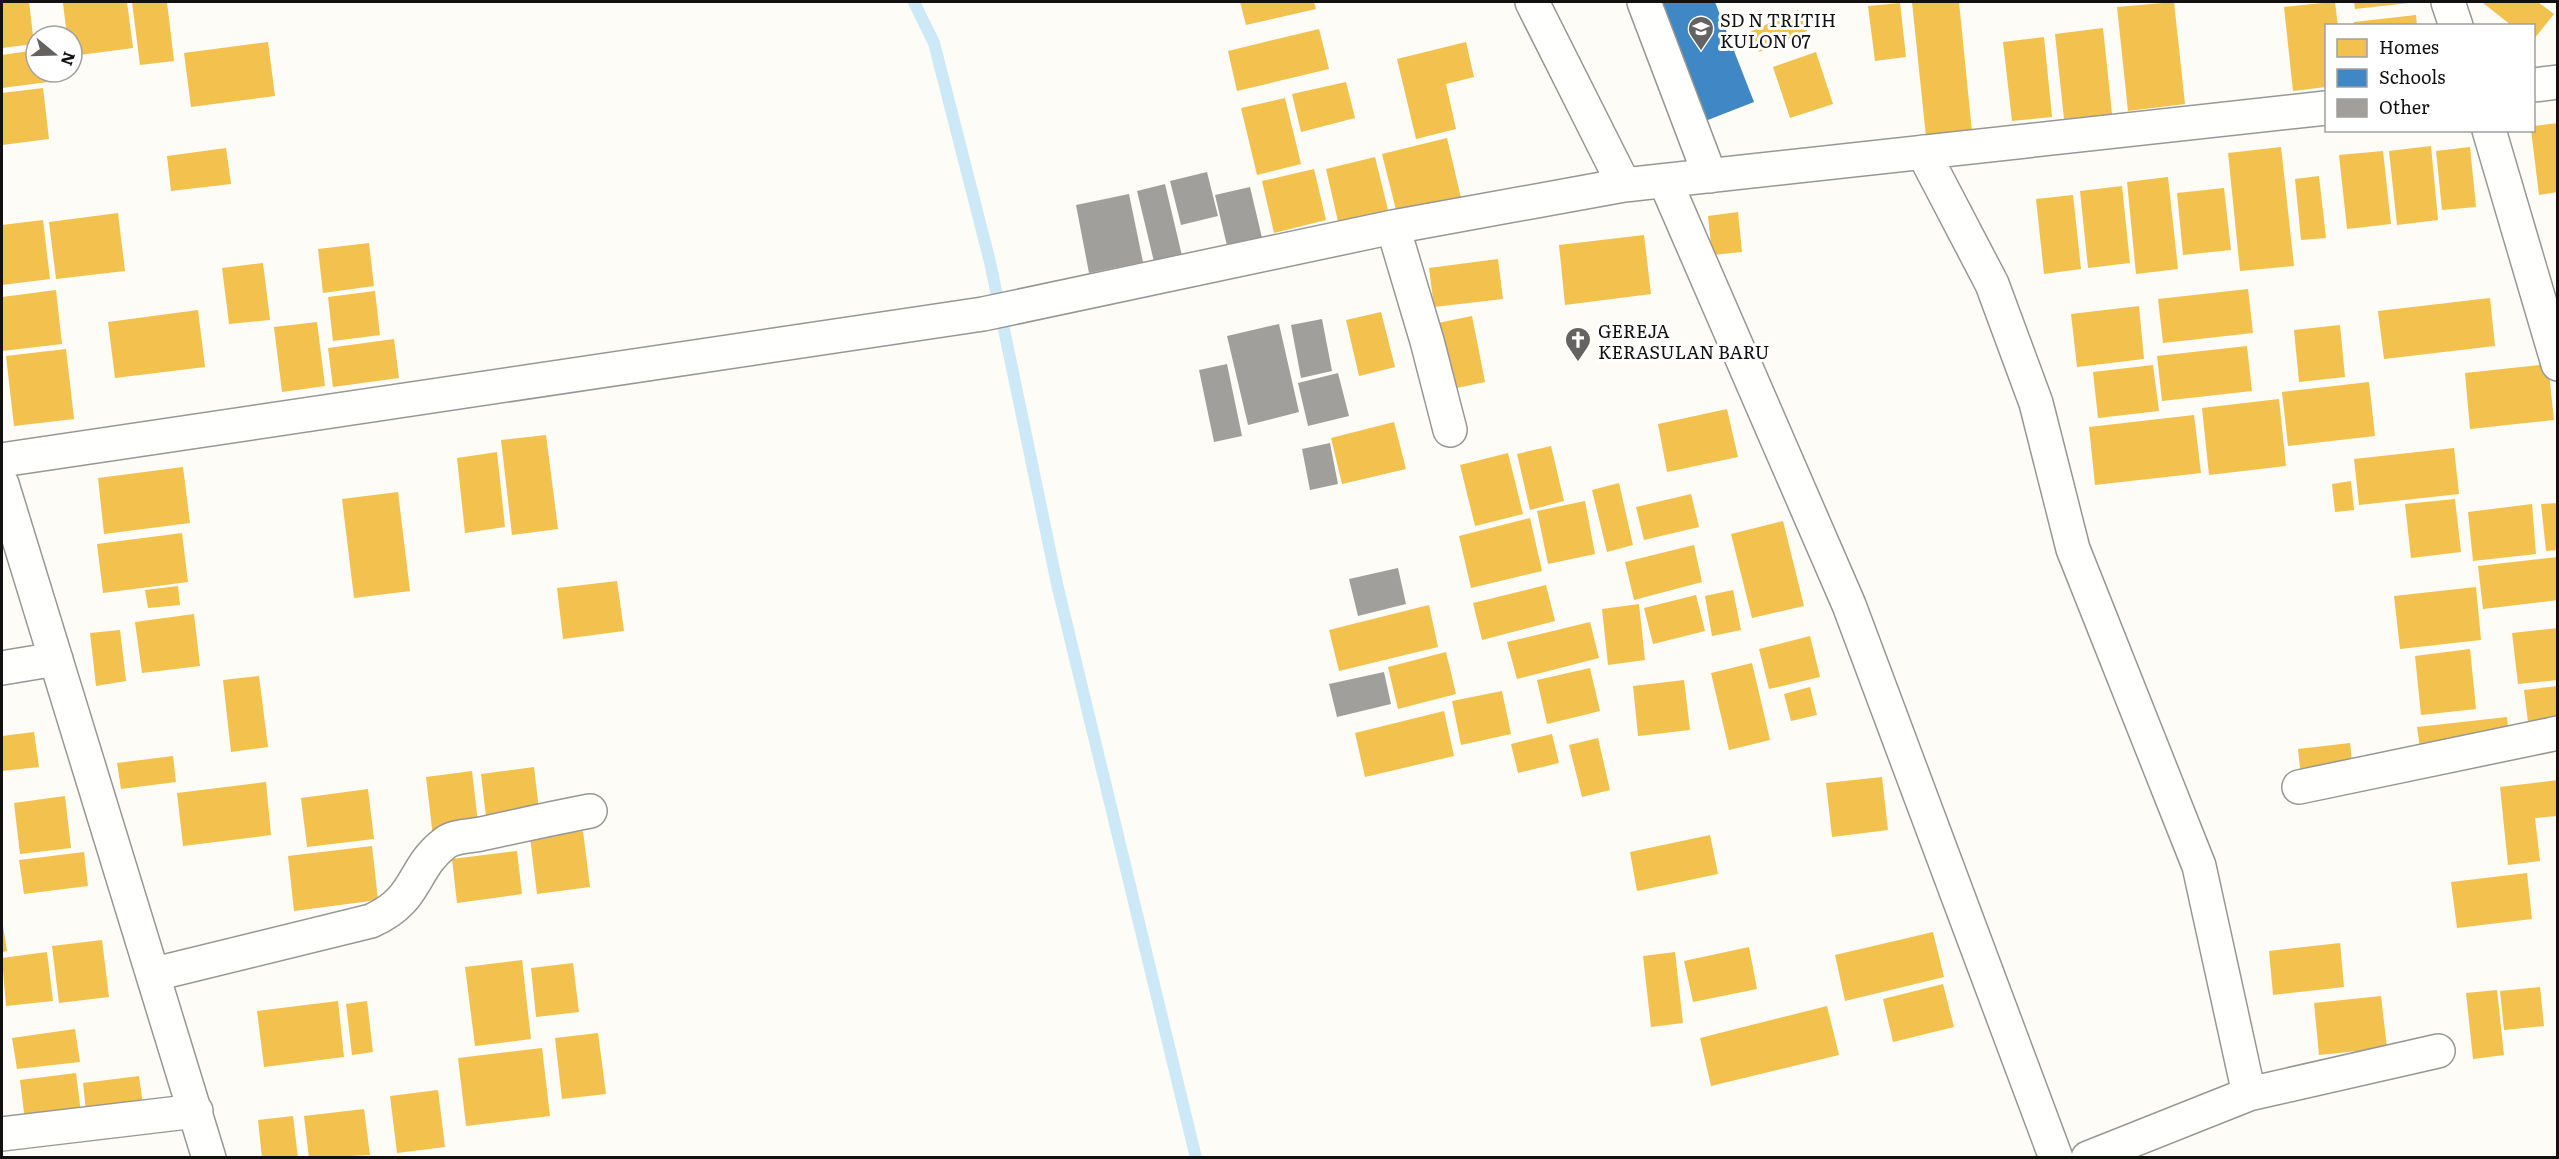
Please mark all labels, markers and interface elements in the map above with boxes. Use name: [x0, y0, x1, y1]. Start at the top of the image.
place label: SD N TRITIH KULON 07: [1720, 6, 1836, 54]
school or university icon: SD N TRITIH KULON 07: [1686, 14, 1716, 52]
north arrow: [24, 24, 84, 84]
legend: [2325, 24, 2535, 132]
text: Homes: [2379, 33, 2439, 60]
text: N: [56, 49, 83, 69]
text: Schools: [2379, 63, 2445, 90]
text: Other: [2379, 93, 2430, 120]
place label: GEREJA KERASULAN BARU: [1598, 317, 1769, 365]
church icon: GEREJA KERASULAN BARU: [1563, 325, 1593, 363]

